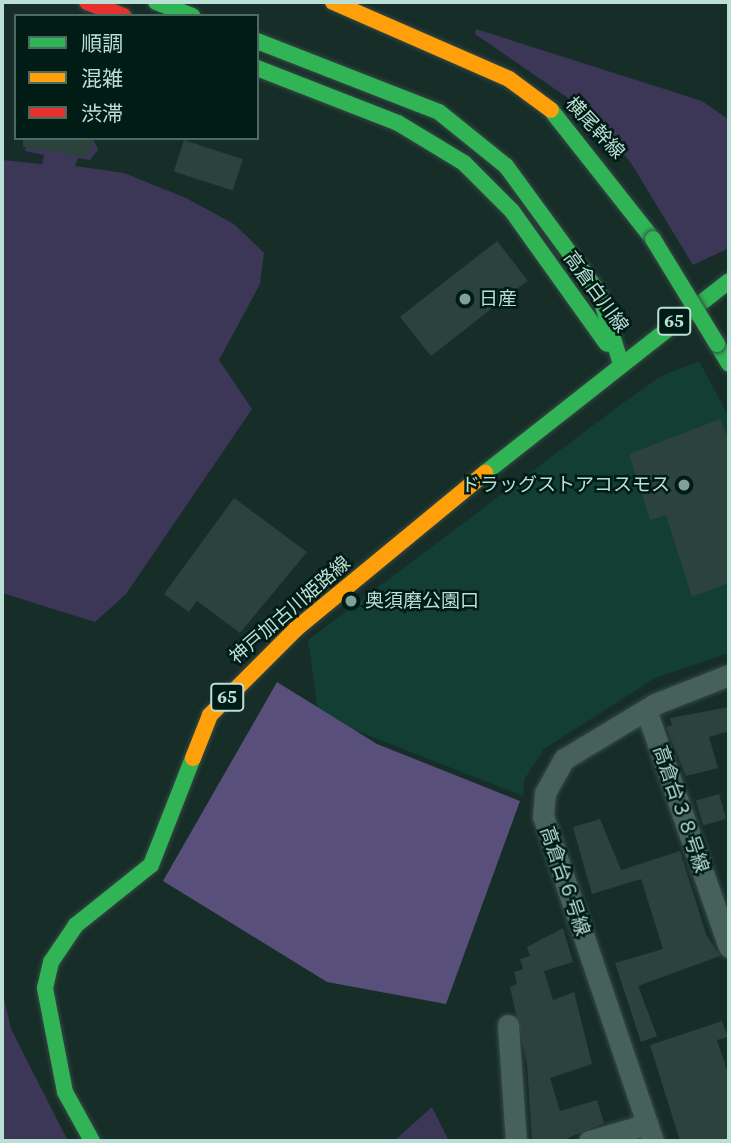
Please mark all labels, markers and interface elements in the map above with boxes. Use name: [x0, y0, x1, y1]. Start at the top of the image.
legend: [14, 14, 259, 140]
text: 順調: [81, 29, 123, 58]
text: 混雑: [81, 64, 123, 93]
street label: 横尾幹線: [561, 92, 629, 164]
text: 渋滞: [81, 99, 123, 128]
street label: 高倉白川線: [559, 247, 633, 337]
place label: 日産: [479, 288, 517, 310]
marker: 日産: [457, 291, 473, 307]
road number: 65: [656, 306, 692, 335]
place label: ドラッグストアコスモス: [461, 474, 670, 496]
marker: ドラッグストアコスモス: [676, 477, 692, 493]
street label: 神戸加古川姫路線: [225, 552, 355, 668]
place label: 奥須磨公園口: [365, 590, 479, 612]
marker: 奥須磨公園口: [343, 593, 359, 609]
road number: 65: [210, 682, 244, 712]
street label: 高倉台３８号線: [649, 742, 713, 876]
street label: 高倉台６号線: [536, 823, 594, 939]

